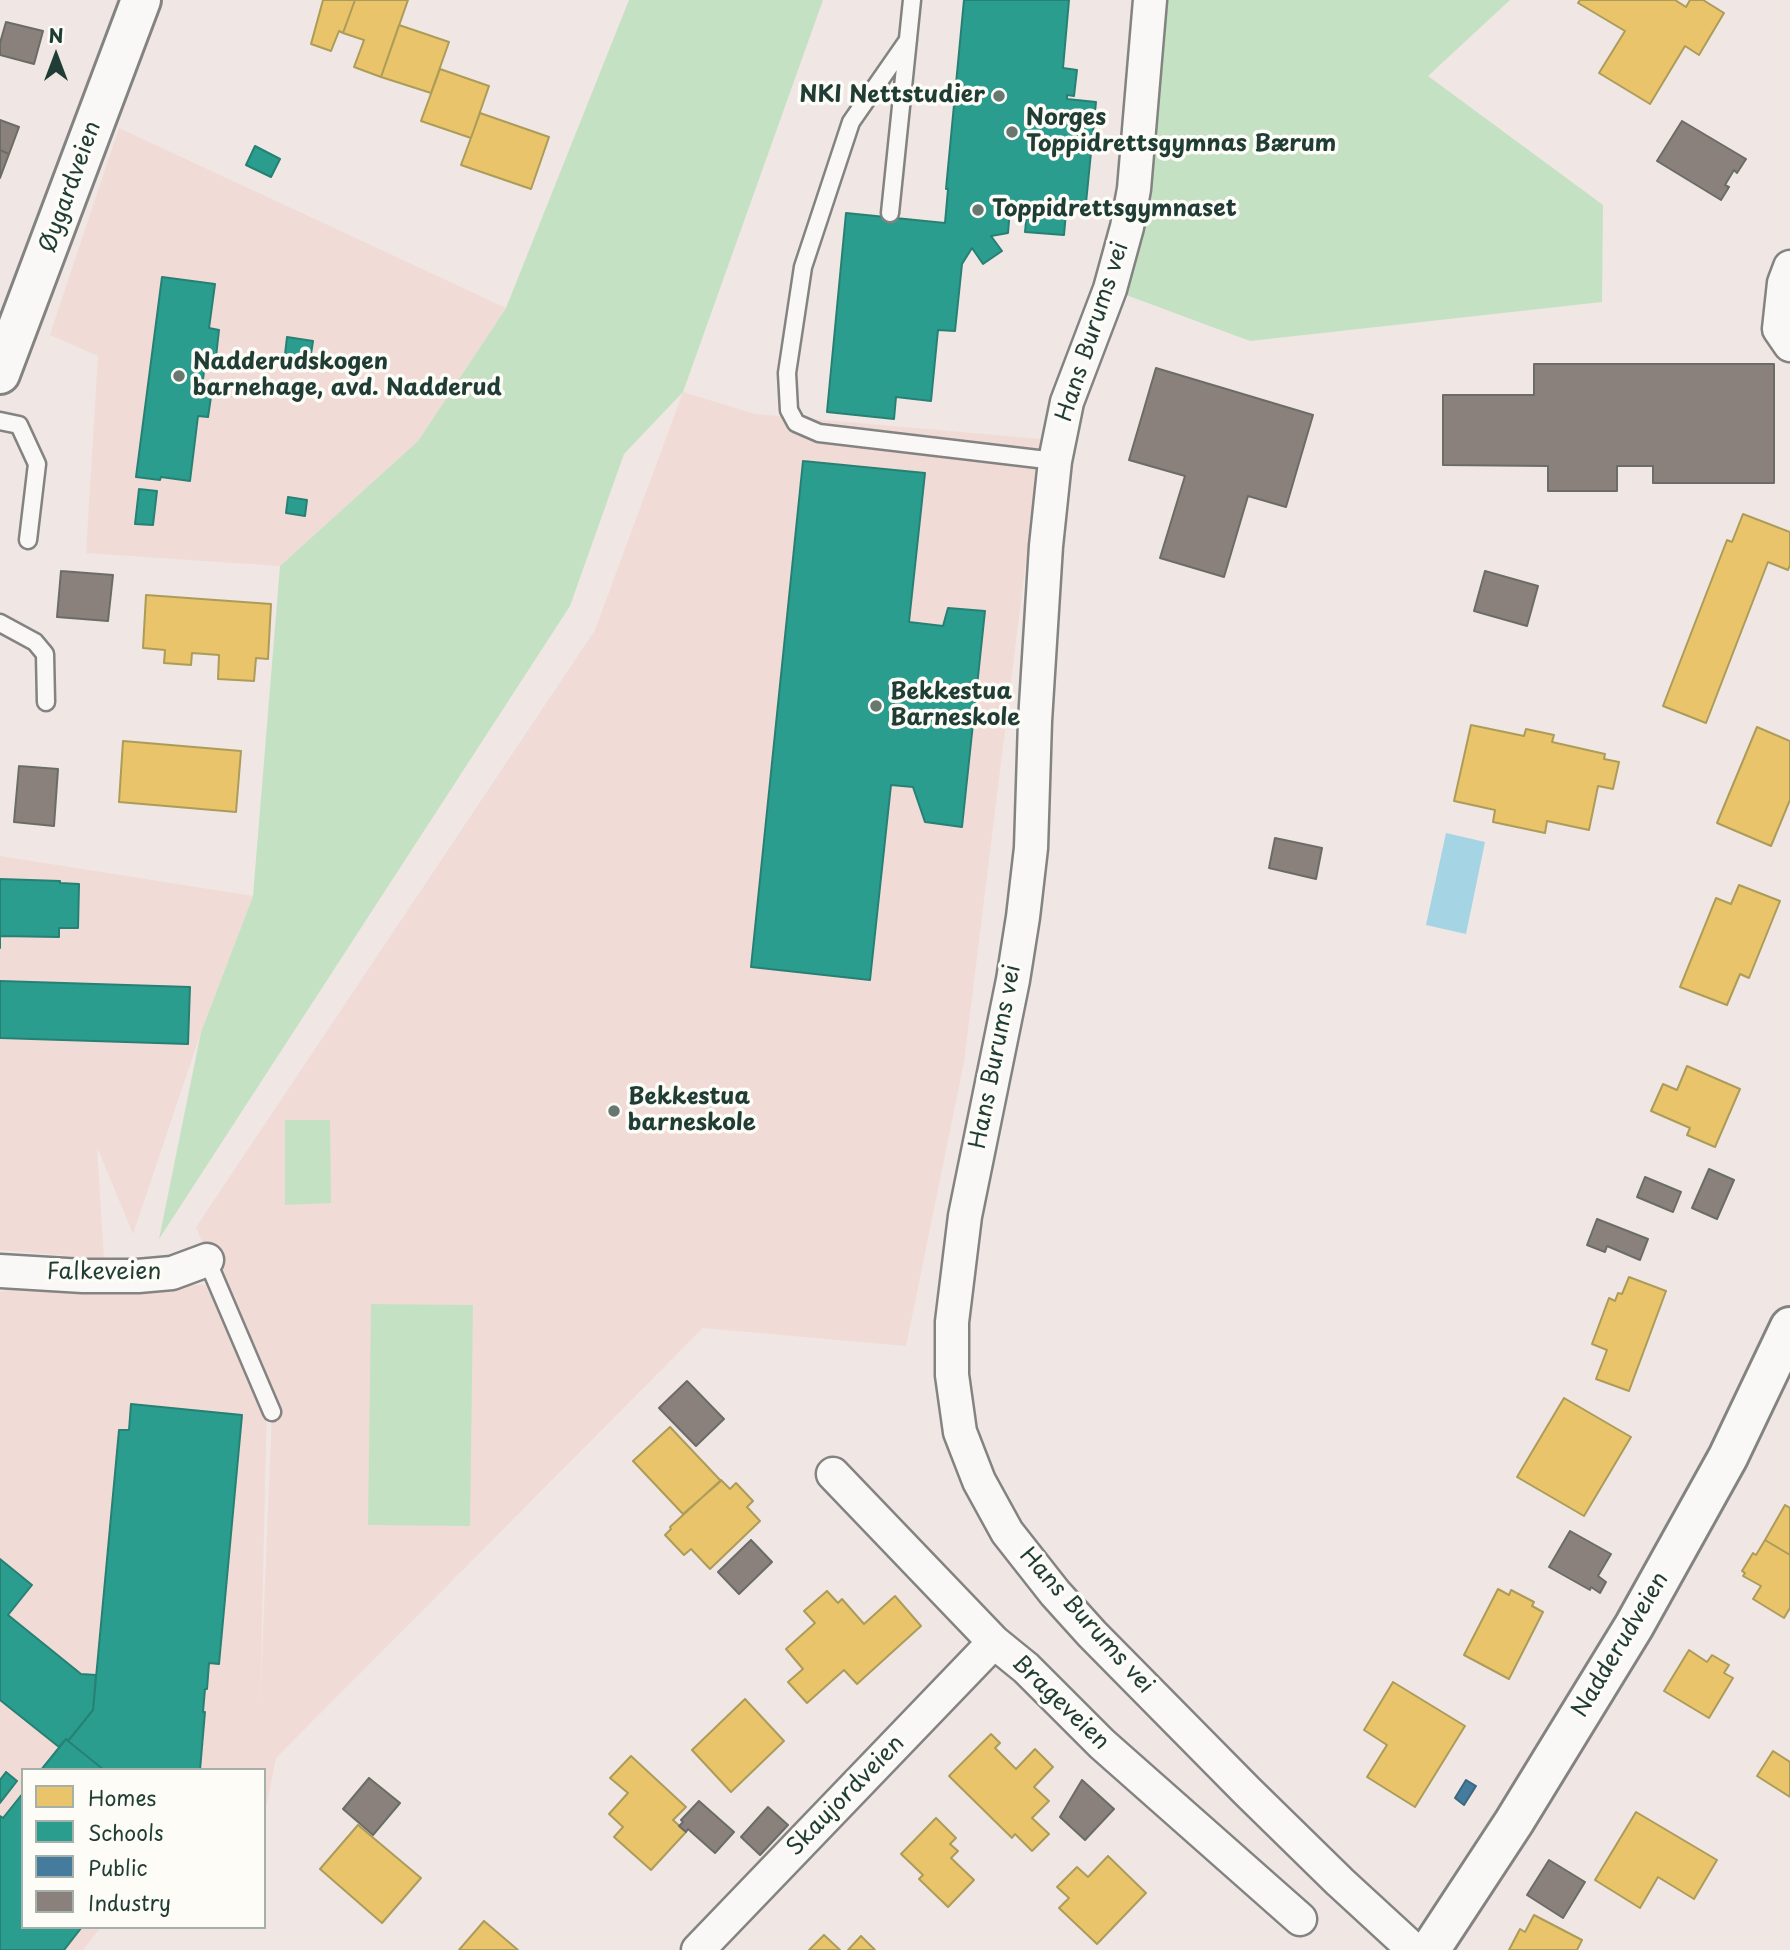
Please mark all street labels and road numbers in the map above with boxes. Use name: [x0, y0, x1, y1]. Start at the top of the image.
street label: Øygardveien: [35, 118, 107, 256]
street label: Hans Burums vei: [1051, 239, 1135, 425]
street label: Hans Burums vei: [965, 962, 1027, 1152]
street label: Falkeveien: [47, 1259, 161, 1287]
street label: Hans Burums vei: [1013, 1542, 1159, 1700]
street label: Nadderudveien: [1567, 1567, 1675, 1723]
street label: Brageveien: [1006, 1650, 1114, 1756]
street label: Skaujordveien: [781, 1730, 911, 1862]

